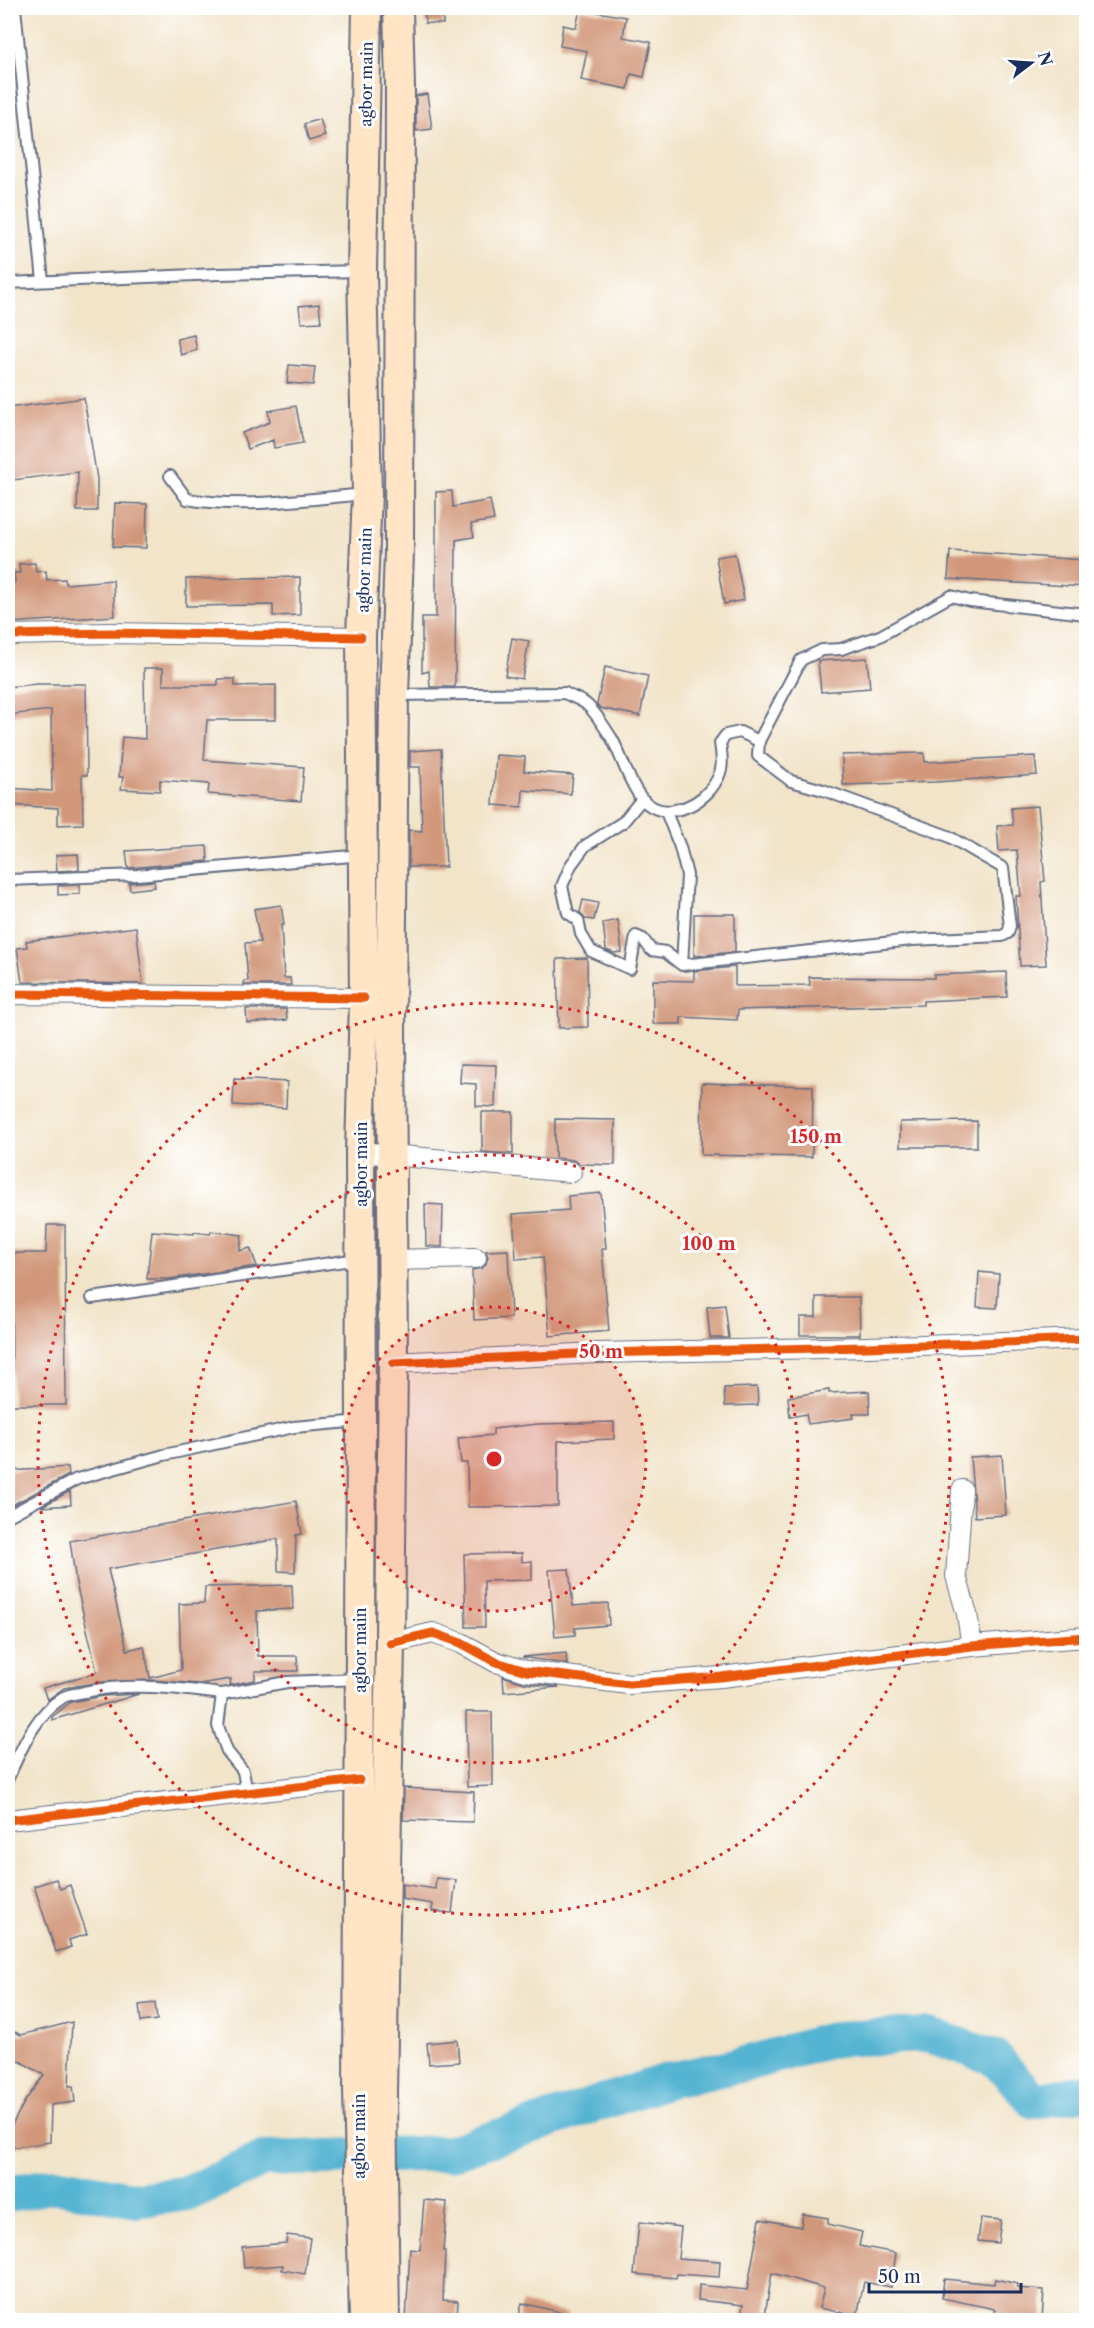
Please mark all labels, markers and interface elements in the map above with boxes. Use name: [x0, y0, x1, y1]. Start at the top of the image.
north arrow: [1001, 33, 1061, 93]
street label: agbor main: [355, 41, 377, 127]
text: N: [1034, 49, 1057, 68]
street label: agbor main: [353, 527, 375, 613]
street label: agbor main: [351, 1121, 371, 1207]
text: 150 m: [790, 1126, 842, 1148]
text: 100 m: [682, 1233, 736, 1255]
text: 50 m: [579, 1341, 623, 1363]
centre of rings: [484, 1449, 504, 1469]
street label: agbor main: [350, 1607, 370, 1693]
street label: agbor main: [349, 2093, 369, 2179]
scale bar: [869, 2256, 1020, 2294]
text: 50 m: [878, 2266, 921, 2288]

